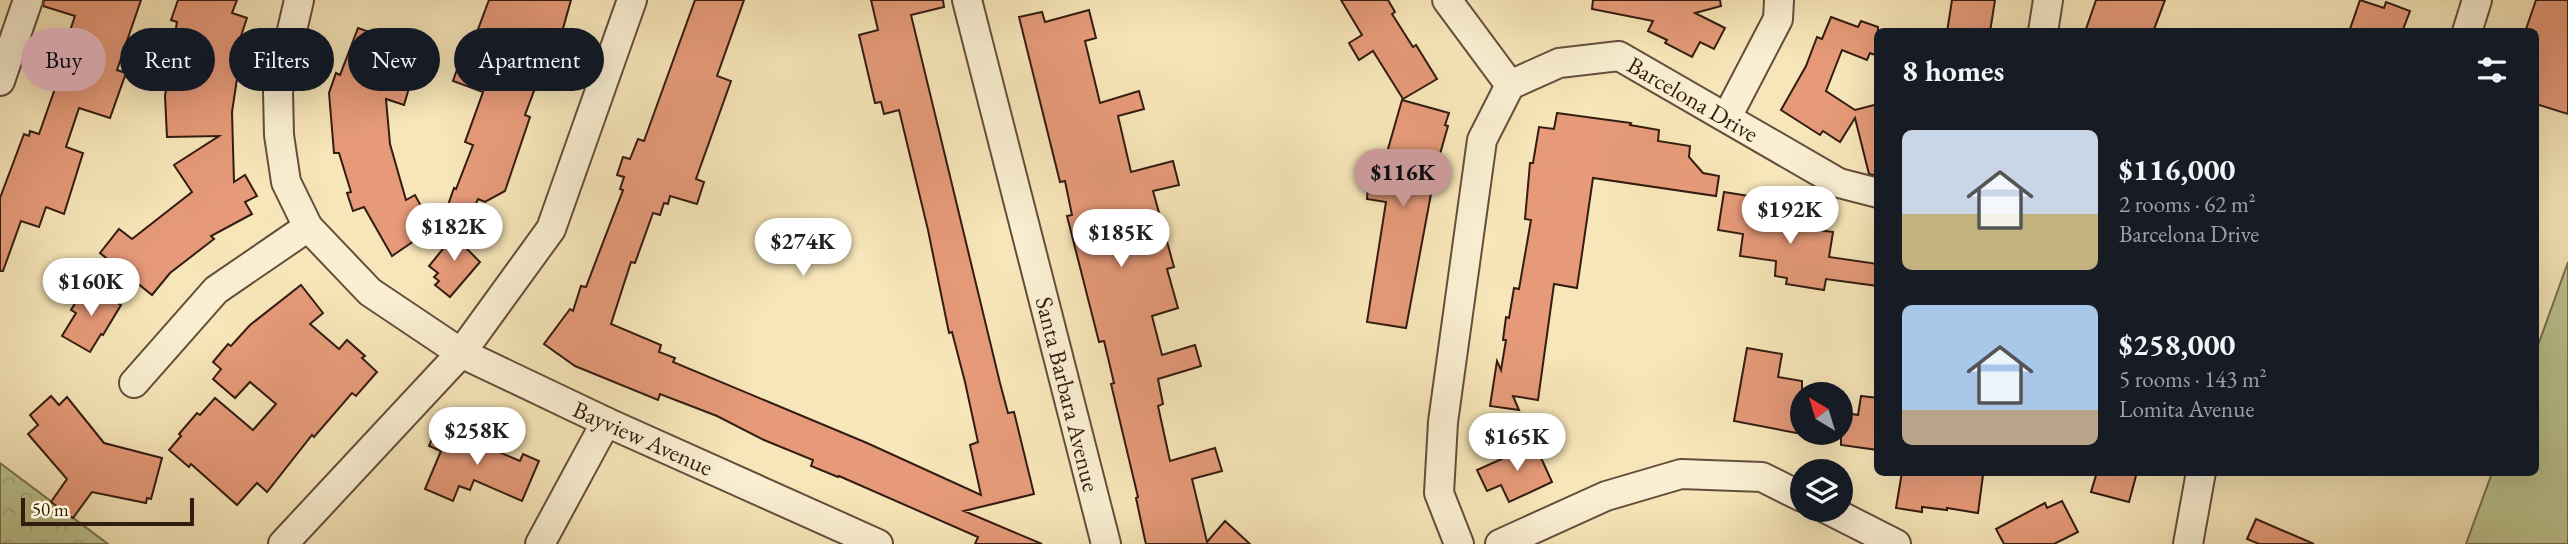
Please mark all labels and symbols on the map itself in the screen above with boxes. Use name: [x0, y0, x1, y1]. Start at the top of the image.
street label: Barcelona Drive: [1622, 49, 1764, 149]
pin: $116K: [1354, 150, 1452, 209]
pin: $192K: [1741, 187, 1839, 246]
pin: $182K: [405, 204, 503, 263]
pin: $185K: [1072, 210, 1170, 269]
pin: $274K: [754, 218, 852, 278]
pin: $160K: [42, 258, 140, 318]
street label: Santa Barbara Avenue: [1029, 293, 1107, 495]
north arrow: [1790, 382, 1853, 444]
street label: Bayview Avenue: [568, 393, 718, 483]
pin: $258K: [428, 407, 526, 467]
pin: $165K: [1468, 414, 1566, 473]
scale bar: [21, 495, 194, 527]

